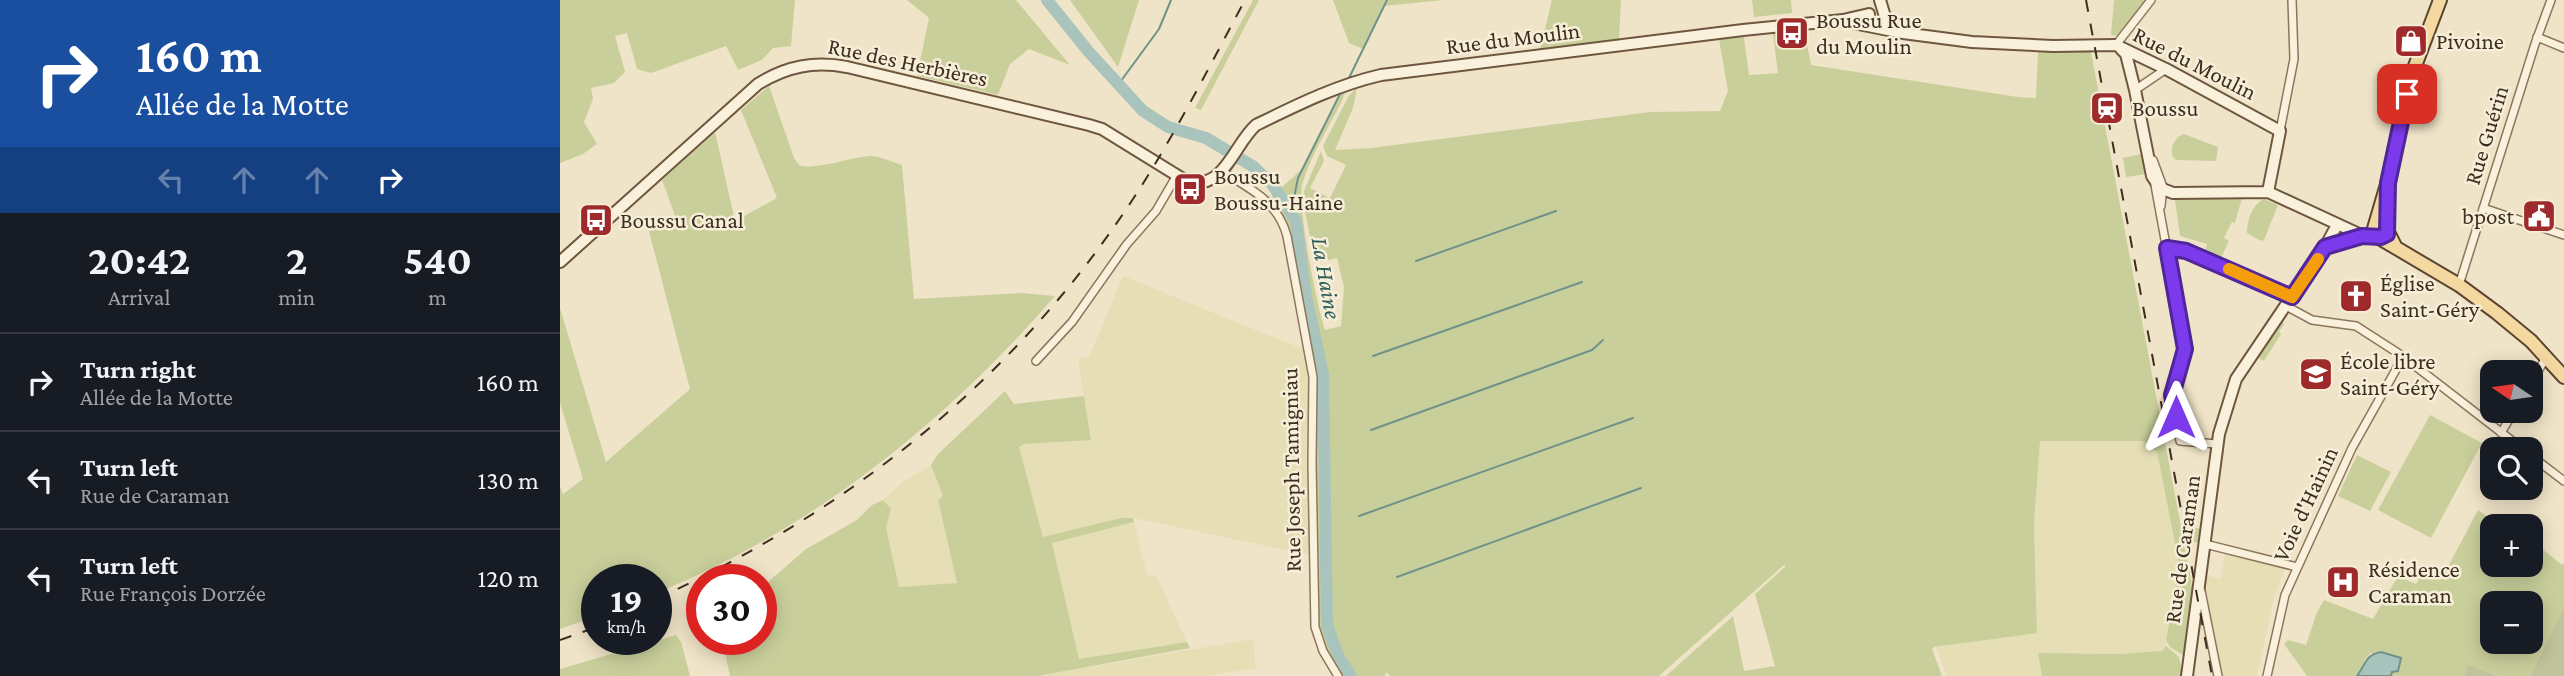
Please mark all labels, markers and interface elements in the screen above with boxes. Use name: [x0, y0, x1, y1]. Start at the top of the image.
place label: Boussu Rue du Moulin: [1816, 7, 1922, 59]
bus stop icon: Boussu Rue du Moulin: [1773, 14, 1811, 52]
street label: Rue du Moulin: [1445, 17, 1581, 59]
street label: Rue du Moulin: [2129, 21, 2261, 105]
shop icon: Pivoine: [2392, 22, 2430, 60]
icon: right: [21, 28, 112, 119]
text: 160 m: [136, 28, 262, 83]
place label: Pivoine: [2436, 28, 2504, 54]
street label: Rue des Herbières: [826, 32, 990, 92]
pin: [2377, 64, 2437, 124]
icon: arrive: [2388, 75, 2426, 113]
street label: Rue Guérin: [2459, 82, 2513, 188]
text: Allée de la Motte: [136, 86, 349, 122]
station icon: Boussu: [2088, 89, 2126, 127]
place label: Boussu: [2132, 95, 2198, 121]
icon: left: [152, 161, 190, 199]
icon: ahead: [225, 161, 263, 199]
icon: ahead: [298, 161, 336, 199]
icon: right: [371, 161, 409, 199]
place label: Boussu Boussu-Haine: [1214, 163, 1343, 215]
bus stop icon: Boussu Boussu-Haine: [1171, 170, 1209, 208]
public building icon: bpost: [2520, 197, 2558, 235]
bus stop icon: Boussu Canal: [577, 201, 615, 239]
place label: bpost: [2462, 203, 2514, 229]
place label: Boussu Canal: [620, 207, 744, 233]
water label: La Haine: [1307, 235, 1347, 321]
text: 20:42: [88, 236, 190, 283]
text: 2: [286, 236, 307, 283]
text: 540: [403, 236, 472, 283]
place label: Église Saint-Géry: [2380, 270, 2480, 322]
church icon: Église Saint-Géry: [2337, 277, 2375, 315]
text: Arrival: [108, 284, 170, 310]
text: min: [278, 284, 315, 310]
text: m: [428, 284, 447, 310]
place label: École libre Saint-Géry: [2340, 348, 2440, 400]
text: Turn right: [80, 355, 196, 384]
school or university icon: École libre Saint-Géry: [2297, 355, 2335, 393]
north arrow: [2480, 360, 2543, 424]
map controls: [2480, 360, 2543, 654]
icon: right: [21, 363, 59, 401]
text: 160 m: [477, 368, 539, 397]
street label: Rue Joseph Tamigniau: [1276, 368, 1306, 572]
position arrow: [2139, 380, 2213, 454]
text: Allée de la Motte: [80, 384, 233, 410]
button: search: [2480, 437, 2543, 500]
street label: Voie d'Hainin: [2267, 442, 2343, 566]
text: Turn left: [80, 453, 178, 482]
icon: left: [21, 461, 59, 499]
text: 130 m: [478, 466, 539, 495]
street label: Rue de Caraman: [2159, 473, 2205, 625]
text: Rue de Caraman: [80, 482, 230, 508]
button: +: [2480, 514, 2543, 577]
text: Turn left: [80, 551, 178, 580]
place label: Résidence Caraman: [2368, 556, 2460, 608]
icon: left: [21, 559, 59, 597]
hospital icon: Résidence Caraman: [2324, 563, 2362, 601]
text: 120 m: [478, 564, 539, 593]
speed limit sign: 30: [686, 564, 777, 655]
text: Rue François Dorzée: [80, 580, 266, 606]
text: 19: [610, 581, 643, 620]
button: −: [2480, 591, 2543, 654]
text: km/h: [607, 617, 646, 637]

